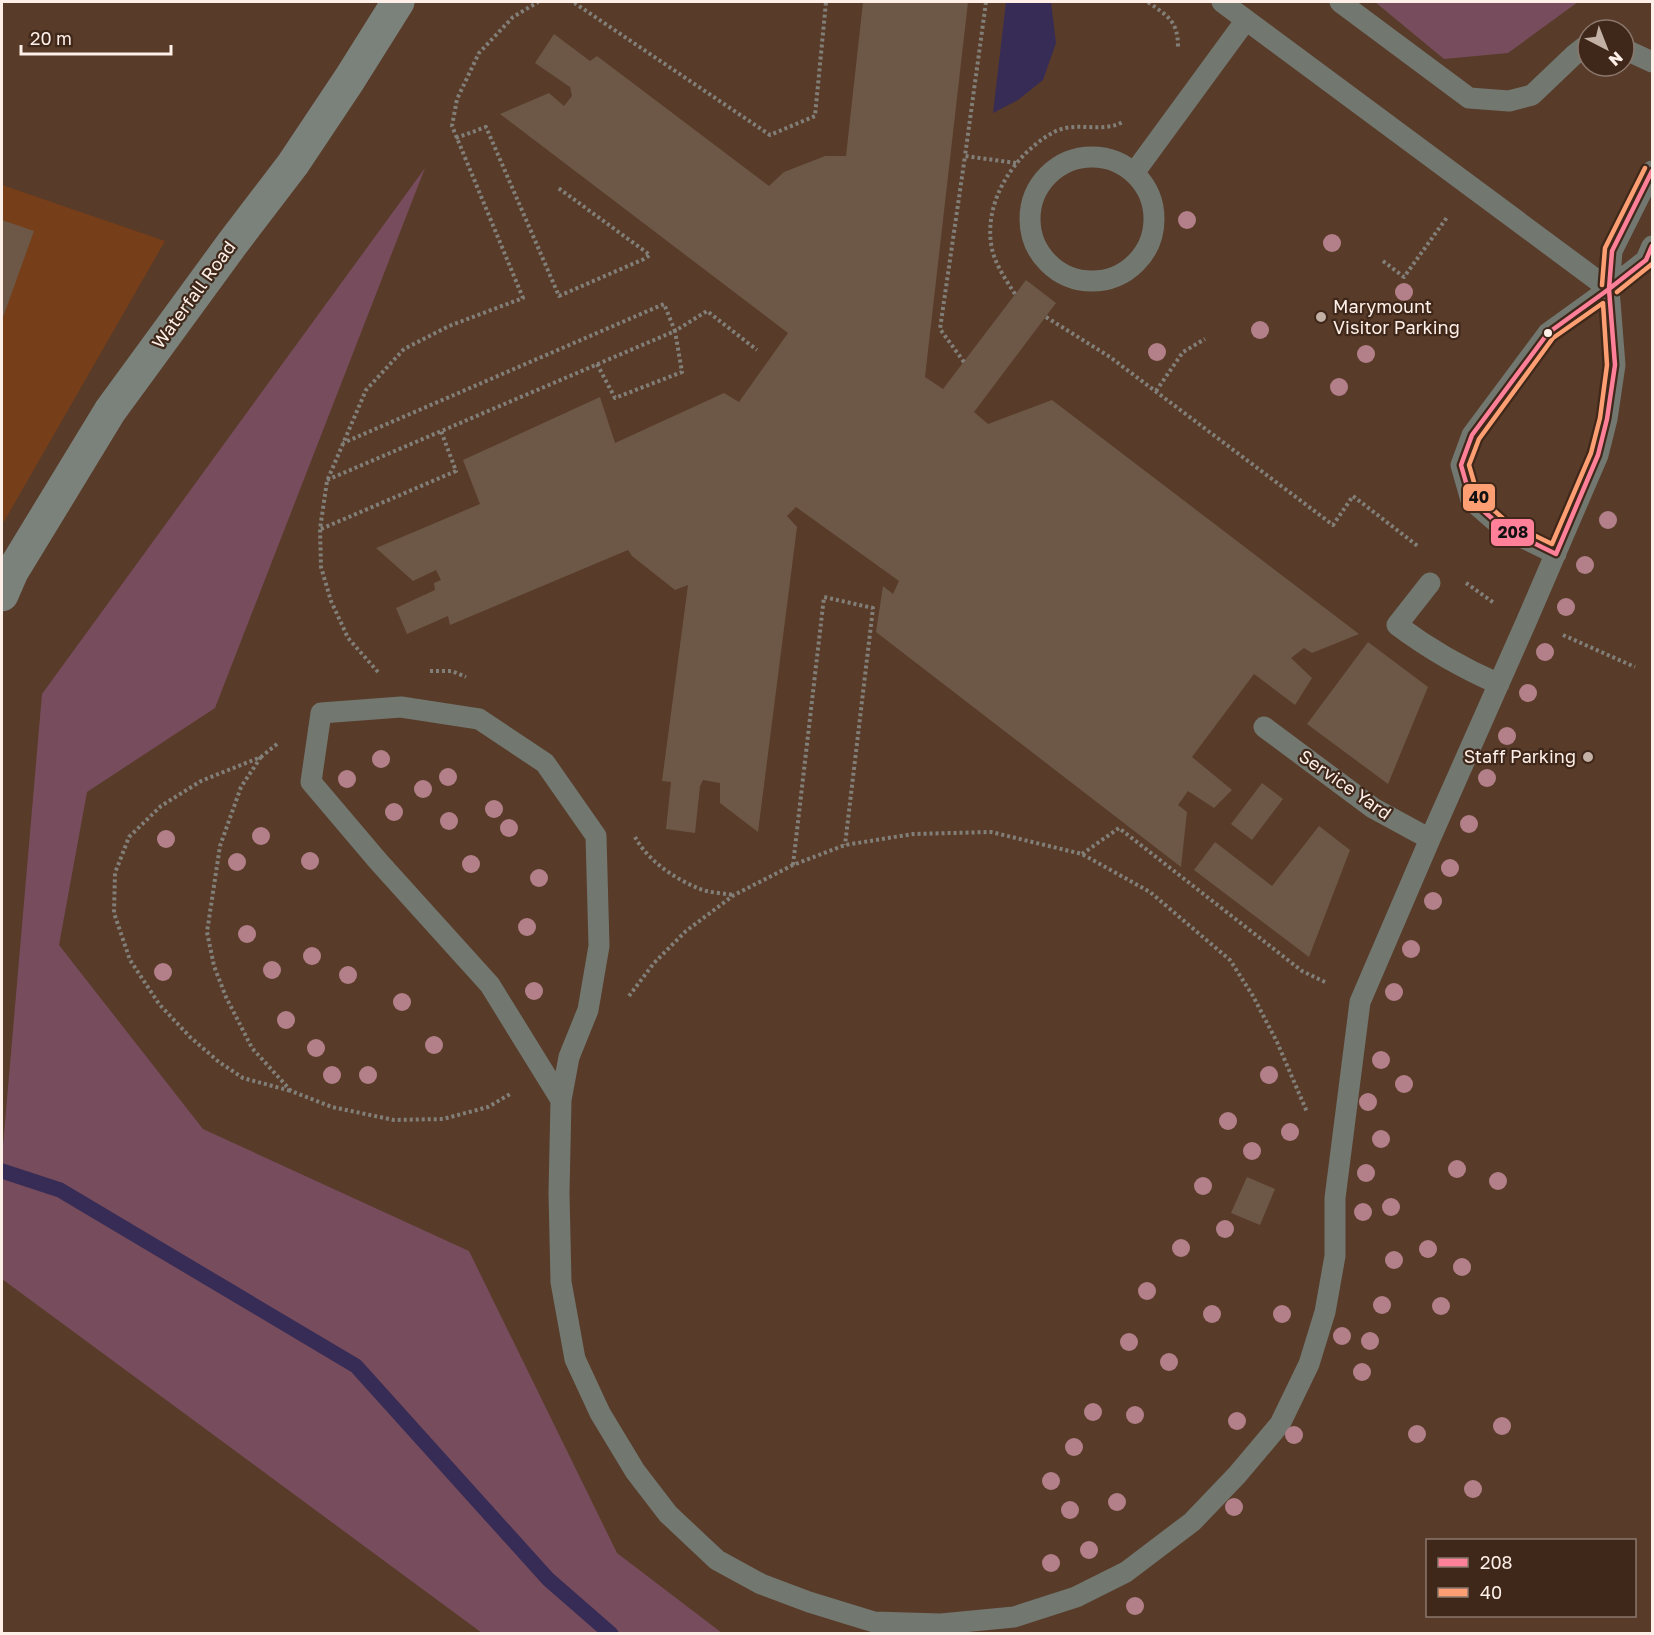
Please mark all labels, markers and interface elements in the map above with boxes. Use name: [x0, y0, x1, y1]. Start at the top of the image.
scale bar: [21, 18, 171, 56]
north arrow: [1576, 18, 1636, 78]
text: 20 m: [30, 27, 72, 49]
text: N: [1605, 48, 1627, 71]
street label: Waterfall Road: [147, 236, 240, 353]
place label: Marymount Visitor Parking: [1333, 295, 1460, 338]
marker: Marymount Visitor Parking: [1314, 310, 1328, 324]
unlabelled marker: [1542, 327, 1554, 339]
line badge: 40: [1462, 483, 1496, 512]
text: 40: [1469, 487, 1489, 507]
line badge: 208: [1490, 518, 1535, 547]
text: 208: [1498, 522, 1528, 542]
street label: Service Yard: [1295, 744, 1396, 824]
place label: Staff Parking: [1464, 745, 1576, 767]
marker: Staff Parking: [1581, 750, 1595, 764]
legend: [1426, 1539, 1636, 1617]
text: 208: [1480, 1551, 1513, 1573]
text: 40: [1480, 1581, 1502, 1603]

